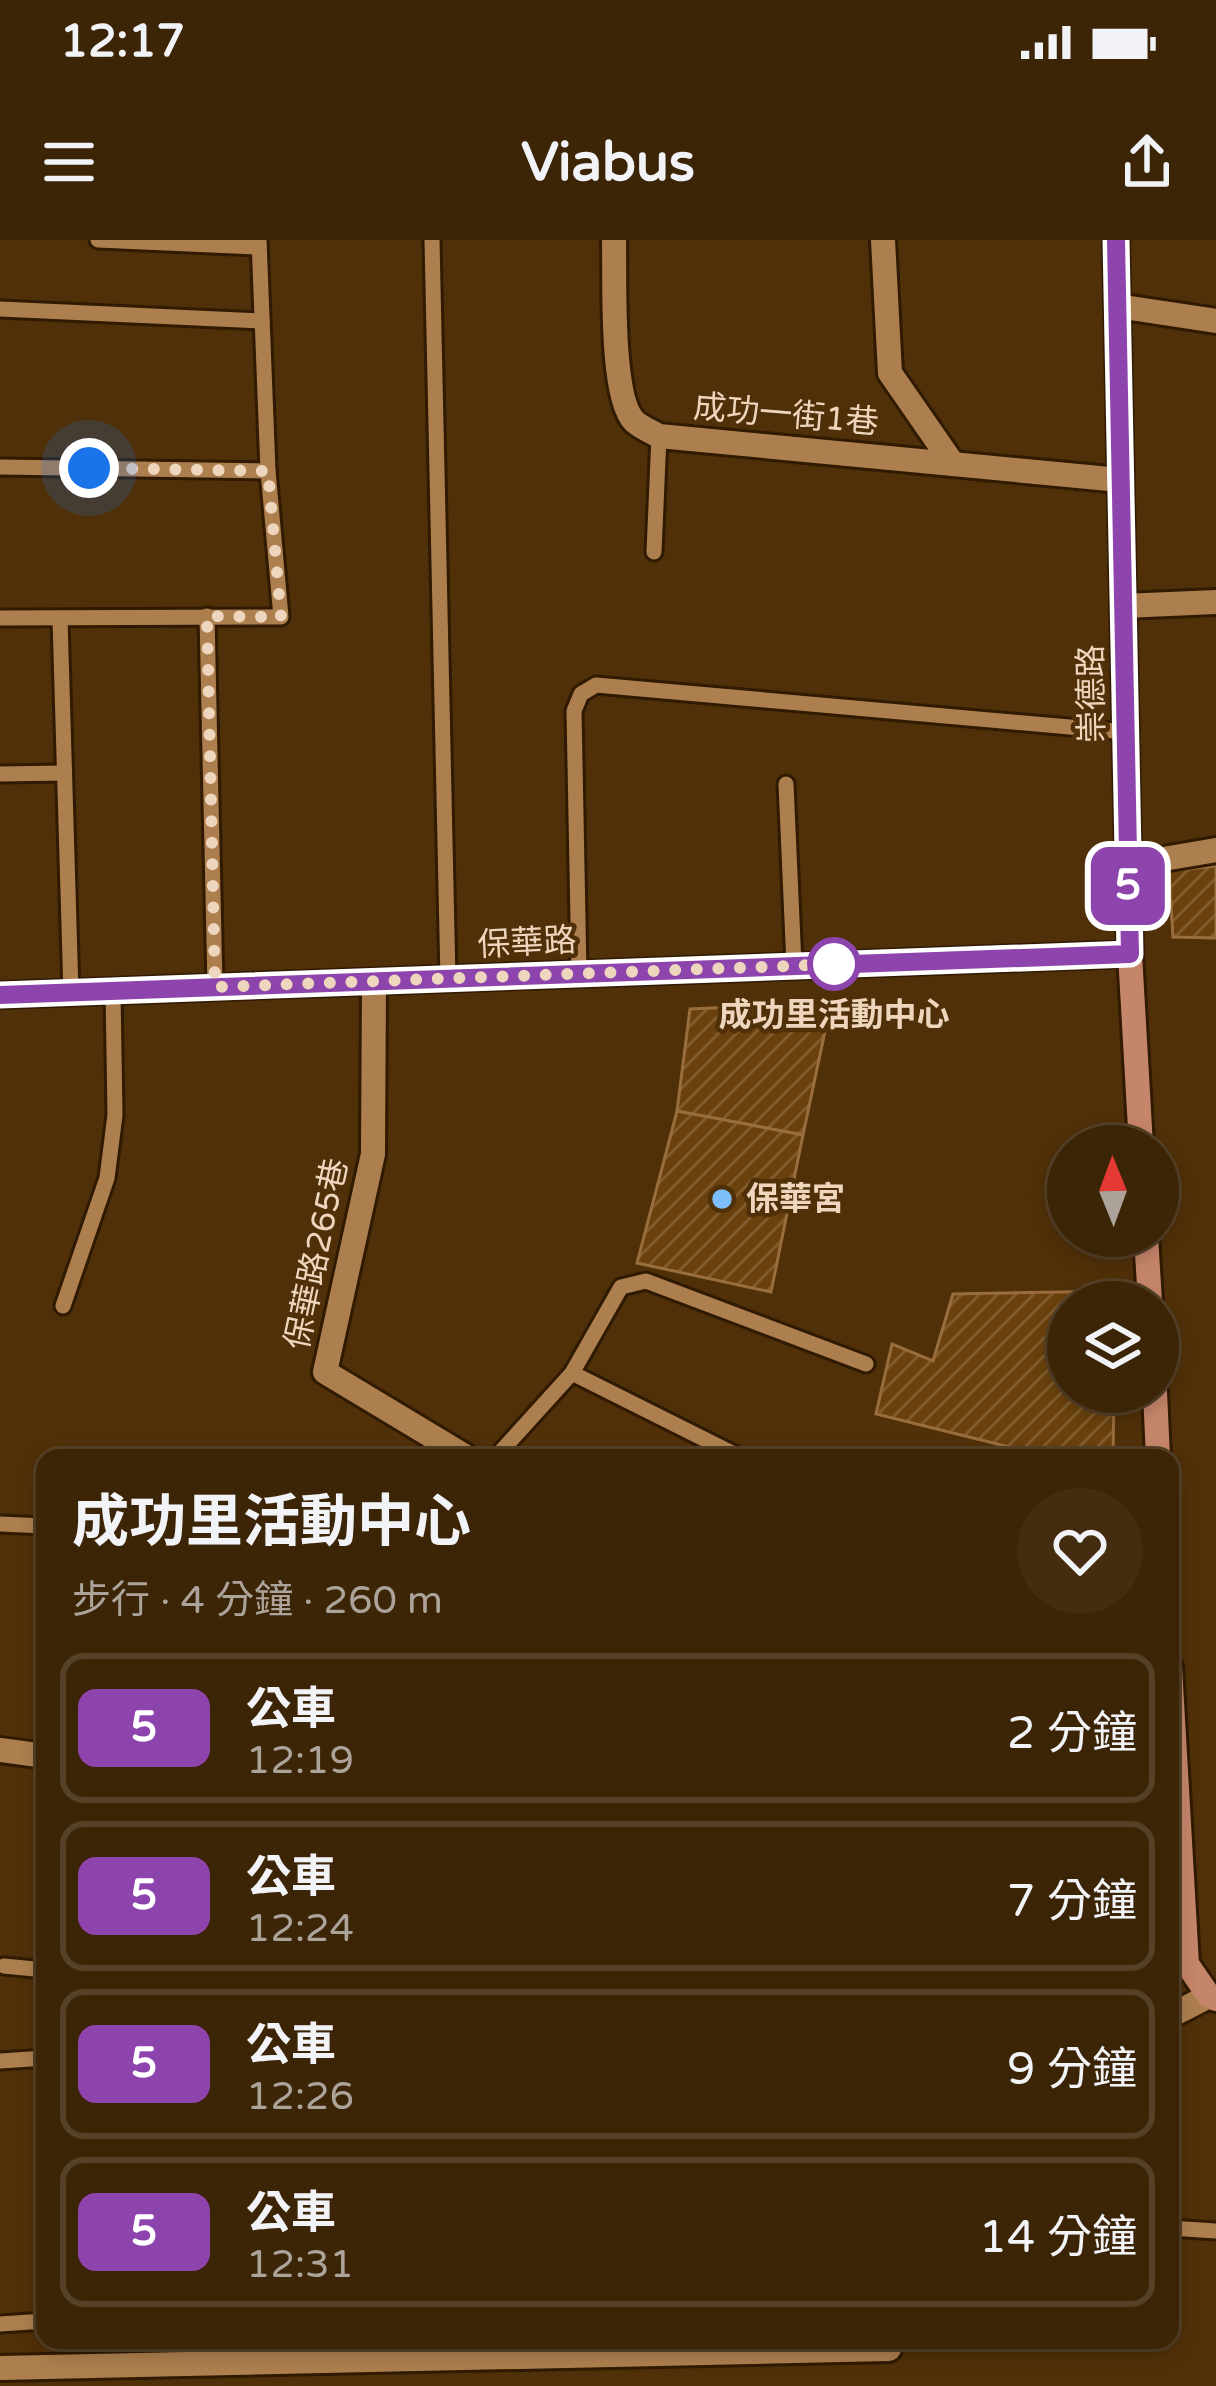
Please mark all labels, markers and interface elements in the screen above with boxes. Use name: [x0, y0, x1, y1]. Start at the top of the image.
text: 12:17: [60, 15, 185, 69]
icon: menu: [36, 129, 102, 195]
icon: share: [1114, 129, 1180, 195]
text: Viabus: [521, 130, 695, 195]
street label: 成功一街1巷: [692, 387, 880, 443]
your location: [59, 438, 119, 498]
street label: 崇德路: [1072, 644, 1112, 744]
line badge: 5: [1089, 847, 1167, 925]
text: 5: [1115, 860, 1141, 911]
street label: 保華路: [477, 921, 577, 965]
marker: 成功里活動中心: [809, 939, 859, 989]
place label: 成功里活動中心: [719, 996, 950, 1035]
north arrow: [1047, 1125, 1179, 1257]
map controls: [1047, 1125, 1179, 1413]
street label: 保華路265巷: [278, 1155, 356, 1353]
place label: 保華宮: [746, 1180, 845, 1219]
marker: 保華宮: [709, 1186, 735, 1212]
button: layers: [1047, 1281, 1179, 1413]
button: heart: [1017, 1488, 1143, 1614]
text: 成功里活動中心: [72, 1489, 471, 1557]
text: 步行 · 4 分鐘 · 260 m: [72, 1577, 443, 1624]
text: 公車: [246, 1683, 336, 1737]
text: 5: [131, 1702, 157, 1753]
text: 2 分鐘: [1007, 1707, 1137, 1761]
text: 12:19: [246, 1737, 354, 1784]
text: 公車: [246, 1851, 336, 1905]
text: 5: [131, 1870, 157, 1921]
text: 7 分鐘: [1007, 1875, 1137, 1929]
text: 12:24: [246, 1905, 354, 1952]
text: 公車: [246, 2019, 336, 2073]
text: 5: [131, 2038, 157, 2089]
text: 9 分鐘: [1007, 2043, 1137, 2097]
text: 12:26: [246, 2073, 354, 2120]
text: 公車: [246, 2187, 336, 2241]
text: 5: [131, 2206, 157, 2257]
text: 14 分鐘: [979, 2211, 1137, 2265]
text: 12:31: [246, 2241, 354, 2288]

